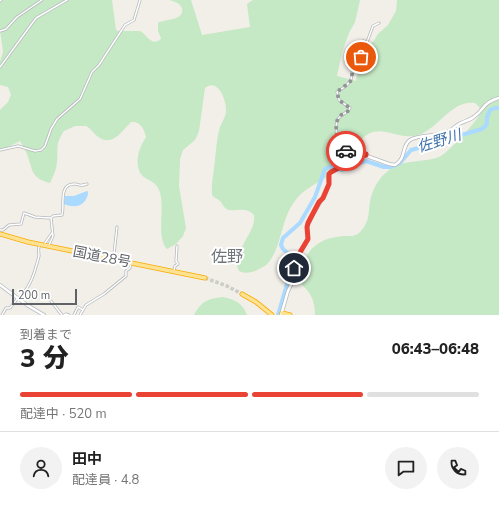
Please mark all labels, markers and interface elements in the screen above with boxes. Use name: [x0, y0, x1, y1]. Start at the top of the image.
pin: [344, 40, 378, 74]
icon: bag: [350, 46, 372, 68]
water label: 佐野川: [415, 124, 465, 157]
courier: [326, 131, 366, 171]
icon: car: [335, 140, 357, 162]
street label: 国道28号: [71, 242, 133, 272]
district label: 佐野: [211, 246, 243, 268]
pin: [277, 251, 311, 285]
icon: home: [283, 257, 305, 279]
scale bar: [12, 287, 77, 306]
text: 200 m: [18, 288, 50, 303]
text: 到着まで: [20, 326, 72, 344]
text: 06:43–06:48: [392, 339, 479, 359]
text: 3 分: [20, 341, 69, 376]
text: 配達中 · 520 m: [20, 405, 107, 423]
button: person: [20, 447, 62, 489]
button: chat: [385, 447, 427, 489]
button: phone: [437, 447, 479, 489]
text: 田中: [72, 449, 102, 469]
text: 配達員 · 4.8: [72, 471, 139, 489]

